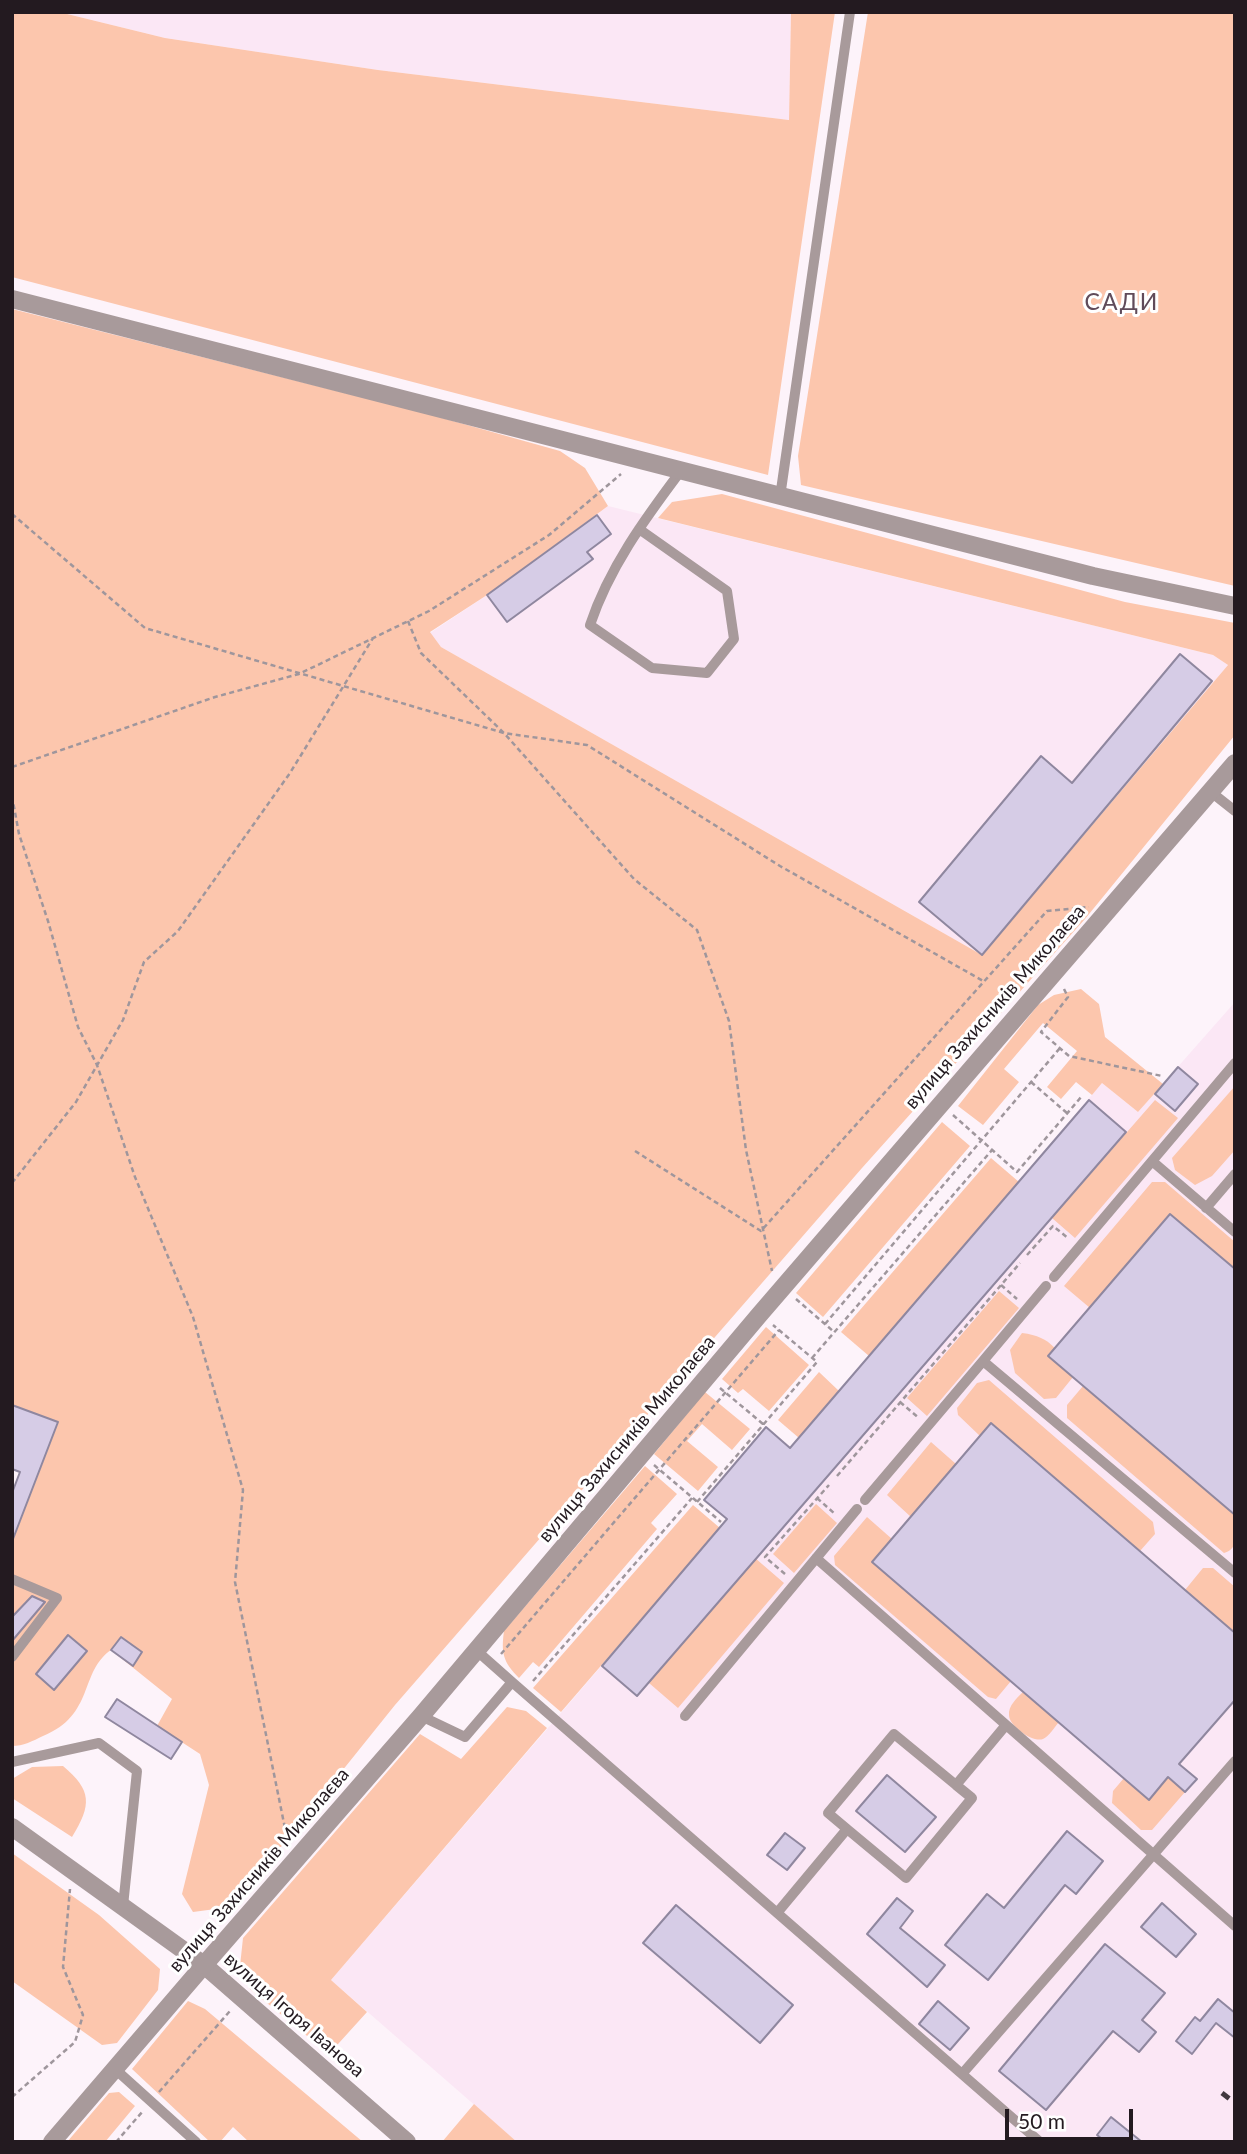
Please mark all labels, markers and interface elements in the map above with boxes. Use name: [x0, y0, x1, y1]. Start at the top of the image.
district label: САДИ: [1085, 289, 1159, 317]
street label: вулиця Захисників Миколаєва: [900, 900, 1090, 1114]
street label: вулиця Захисників Миколаєва: [534, 1331, 720, 1547]
street label: вулиця Захисників Миколаєва: [164, 1763, 354, 1977]
street label: вулиця Ігоря Іванова: [219, 1948, 369, 2082]
scale bar: [1009, 2094, 1137, 2138]
text: 50 m: [1018, 2108, 1065, 2133]

